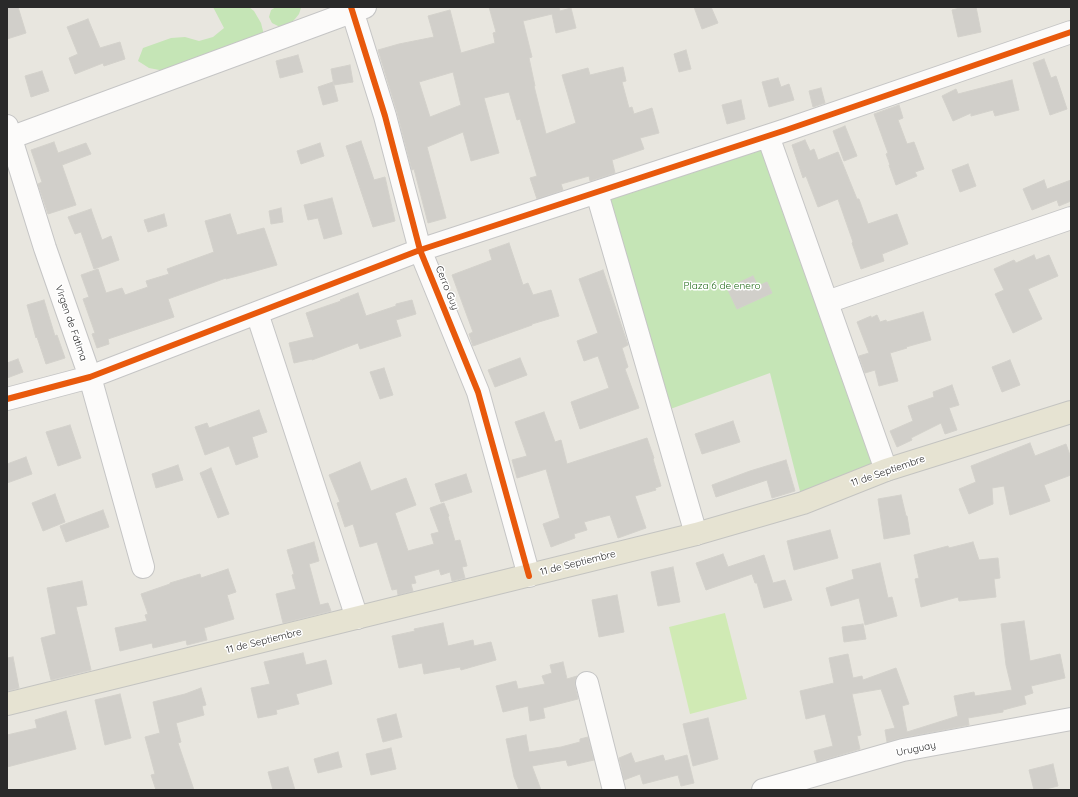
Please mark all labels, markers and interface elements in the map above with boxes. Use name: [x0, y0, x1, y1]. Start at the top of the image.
street label: Cerro Guy: [433, 264, 461, 312]
park label: Plaza 6 de enero: [683, 280, 761, 292]
street label: Virgen de Fátima: [52, 284, 90, 362]
street label: 11 de Septiembre: [849, 453, 927, 489]
street label: 11 de Septiembre: [539, 548, 617, 578]
street label: 11 de Septiembre: [225, 626, 303, 656]
street label: Uruguay: [895, 739, 937, 759]

